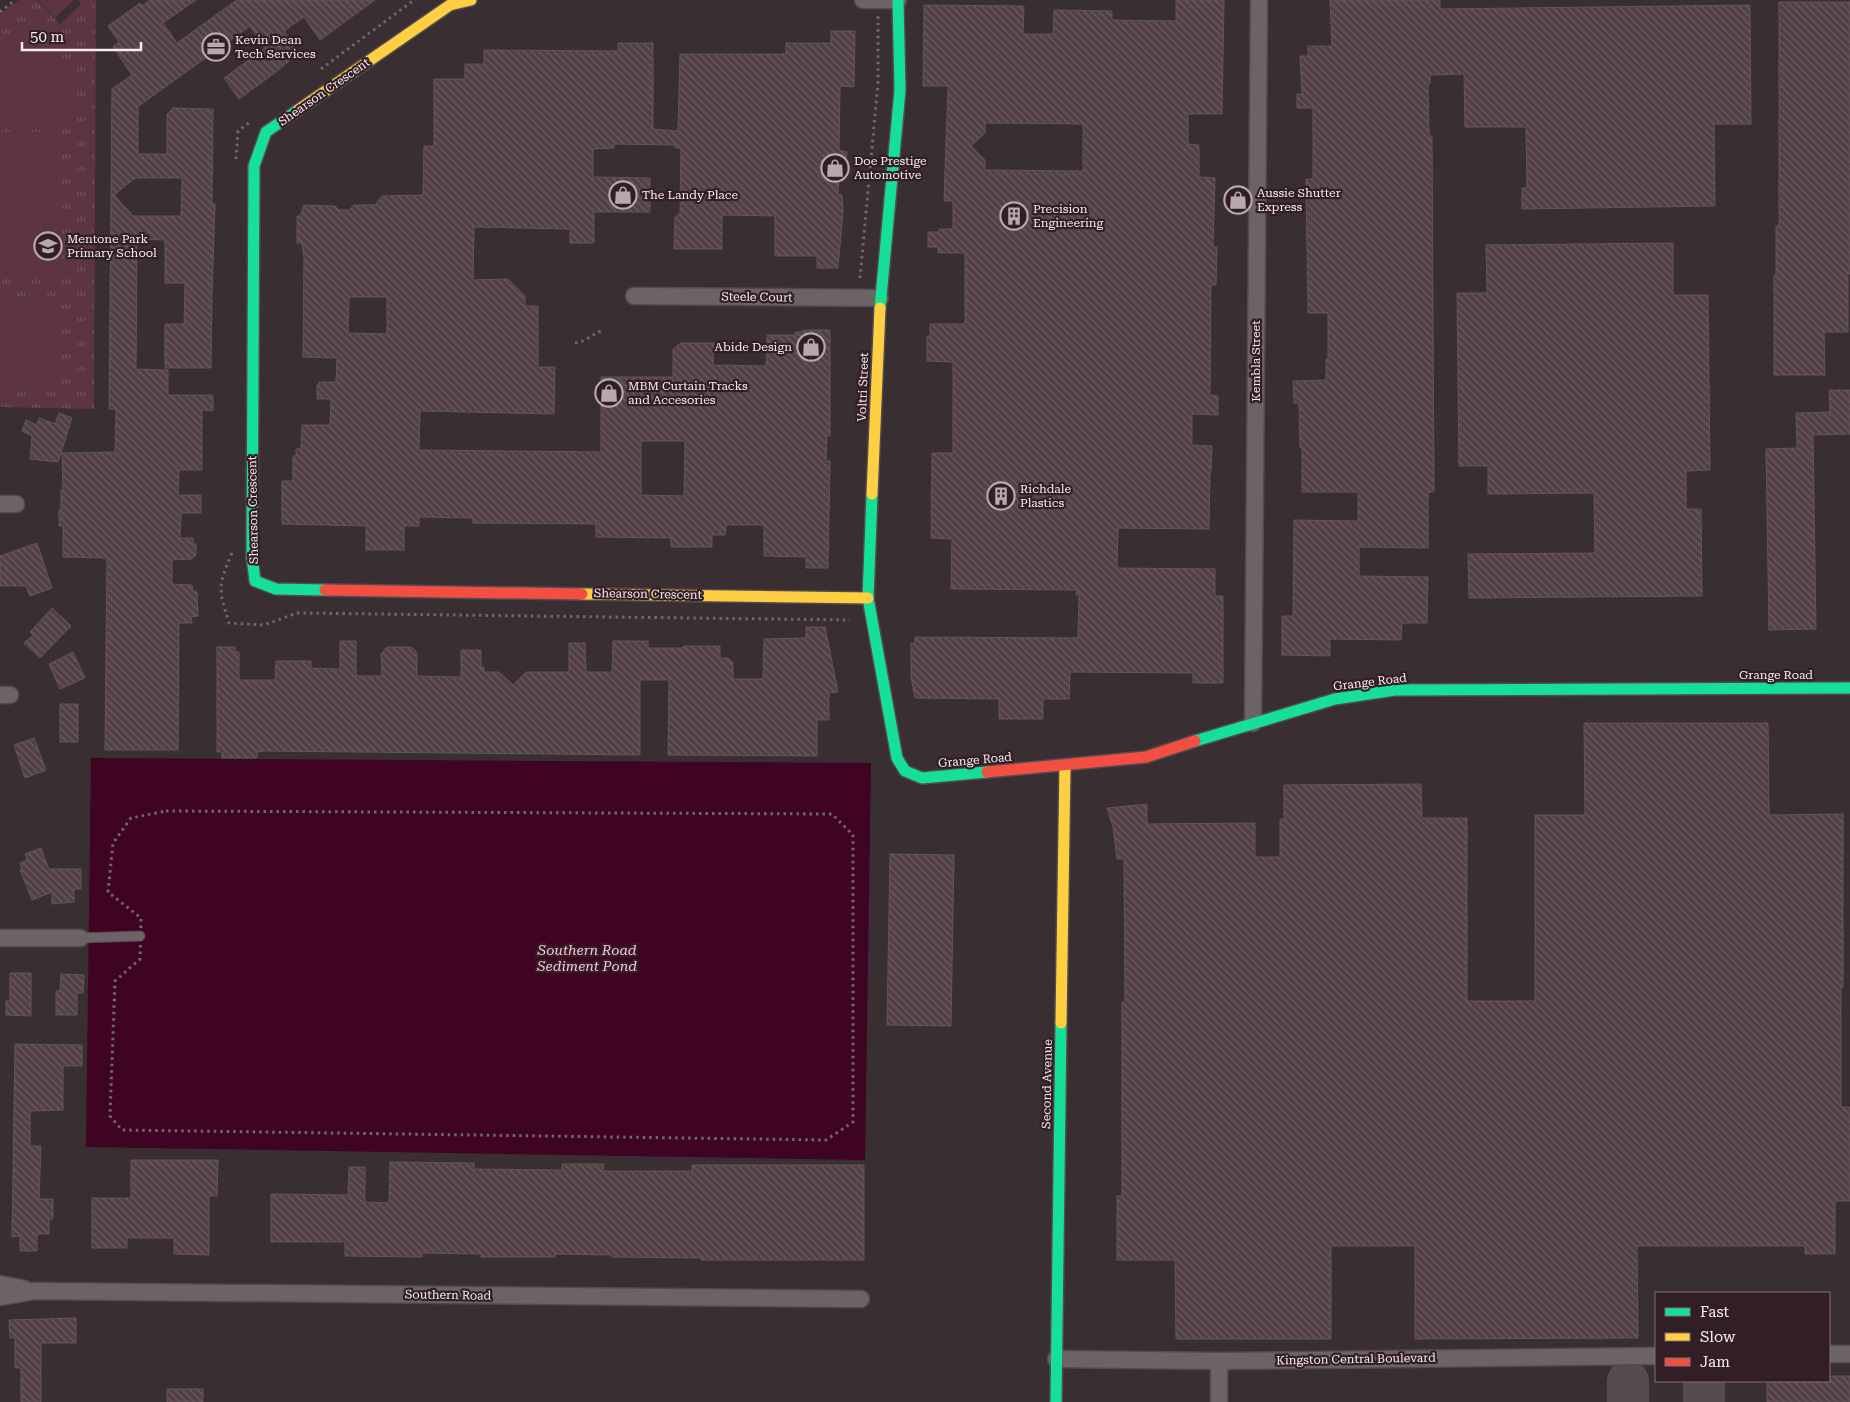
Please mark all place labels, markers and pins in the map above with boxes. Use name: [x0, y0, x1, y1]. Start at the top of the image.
office icon: Kevin Dean Tech Services: [201, 32, 231, 62]
place label: Kevin Dean Tech Services: [235, 33, 316, 61]
shop icon: Doe Prestige Automotive: [820, 153, 850, 183]
place label: Doe Prestige Automotive: [854, 154, 927, 182]
shop icon: The Landy Place: [608, 180, 638, 210]
shop icon: Aussie Shutter Express: [1223, 185, 1253, 215]
place label: Aussie Shutter Express: [1257, 186, 1341, 214]
place label: The Landy Place: [642, 188, 738, 202]
building icon: Precision Engineering: [999, 201, 1029, 231]
place label: Precision Engineering: [1033, 202, 1104, 230]
school or university icon: Mentone Park Primary School: [33, 231, 63, 261]
place label: Mentone Park Primary School: [67, 232, 157, 260]
shop icon: Abide Design: [796, 332, 826, 362]
place label: Abide Design: [715, 340, 792, 354]
shop icon: MBM Curtain Tracks and Accesories: [594, 378, 624, 408]
place label: MBM Curtain Tracks and Accesories: [628, 379, 748, 407]
building icon: Richdale Plastics: [986, 481, 1016, 511]
place label: Richdale Plastics: [1020, 482, 1072, 510]

